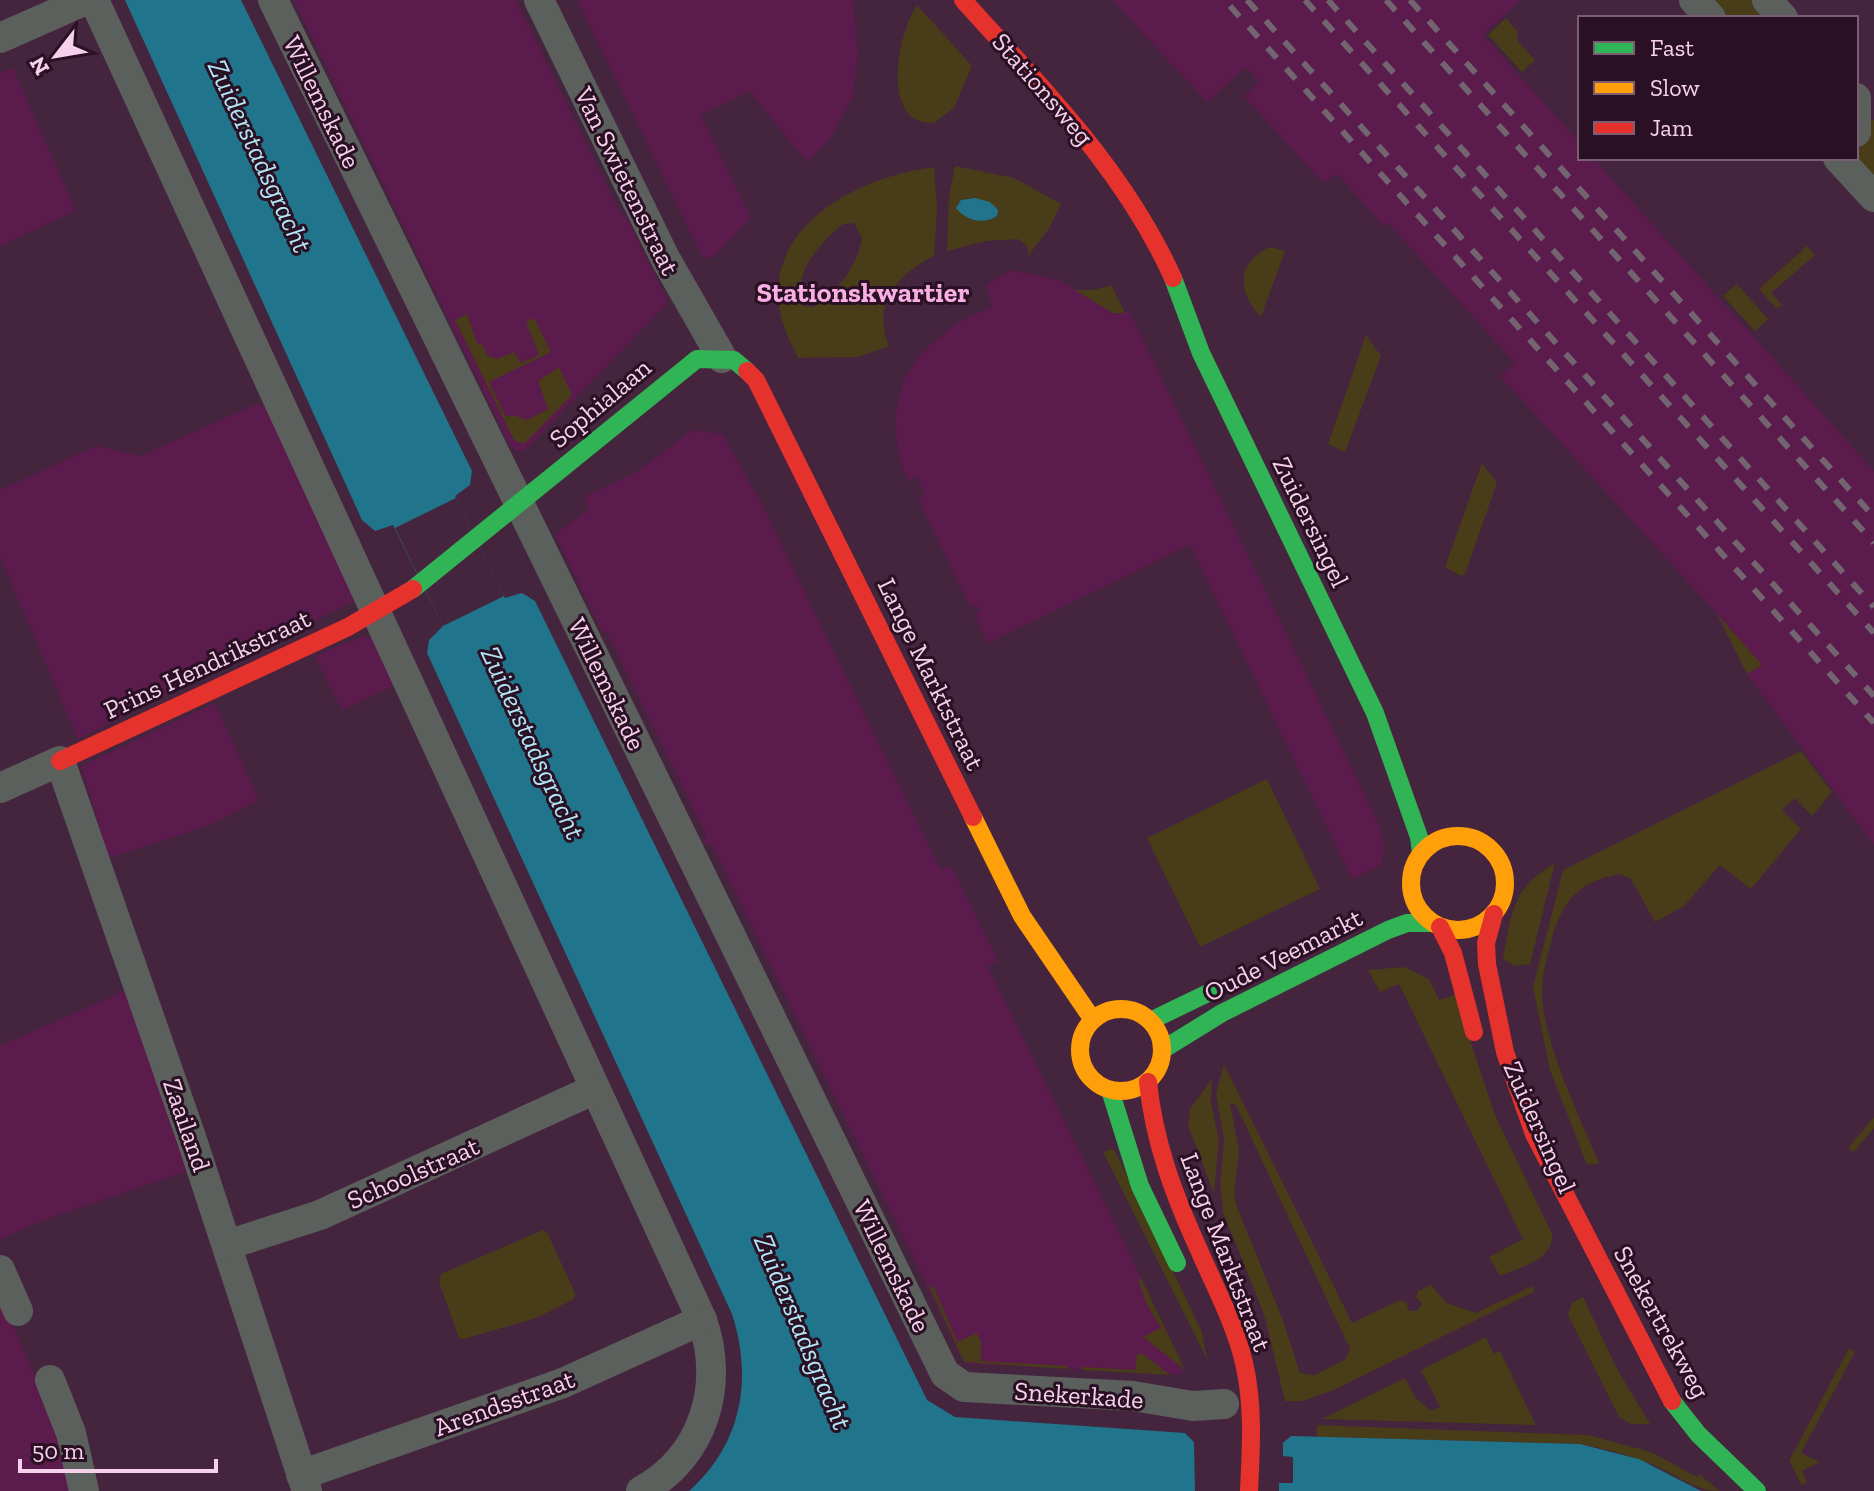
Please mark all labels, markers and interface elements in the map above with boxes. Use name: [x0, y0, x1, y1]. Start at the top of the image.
north arrow: [16, 16, 96, 96]
legend: [1578, 16, 1858, 160]
street label: Stationsweg: [985, 26, 1101, 152]
street label: Willemskade: [276, 30, 368, 174]
text: Fast: [1650, 33, 1694, 62]
text: N: [23, 52, 55, 80]
water label: Zuiderstadsgracht: [201, 54, 319, 258]
text: Slow: [1650, 73, 1700, 102]
street label: Van Swietenstraat: [567, 81, 687, 281]
text: Jam: [1650, 113, 1693, 142]
district label: Stationskwartier: [756, 276, 970, 309]
street label: Sophialaan: [543, 351, 657, 455]
street label: Zuidersingel: [1266, 452, 1356, 592]
street label: Lange Marktstraat: [871, 573, 992, 776]
street label: Prins Hendrikstraat: [99, 602, 316, 726]
street label: Willemskade: [561, 612, 653, 756]
water label: Zuiderstadsgracht: [474, 641, 592, 845]
street label: Oude Veemarkt: [1198, 901, 1368, 1009]
street label: Zuidersingel: [1497, 1056, 1583, 1198]
street label: Zaailand: [156, 1074, 218, 1176]
street label: Schoolstraat: [342, 1130, 484, 1216]
street label: Lange Marktstraat: [1173, 1148, 1279, 1356]
street label: Willemskade: [846, 1194, 938, 1338]
water label: Zuiderstadsgracht: [747, 1229, 859, 1435]
street label: Snekertrekweg: [1607, 1240, 1717, 1404]
street label: Arendsstraat: [429, 1363, 579, 1443]
street label: Snekerkade: [1013, 1375, 1145, 1415]
scale bar: [20, 1423, 216, 1473]
text: 50 m: [32, 1436, 85, 1465]

